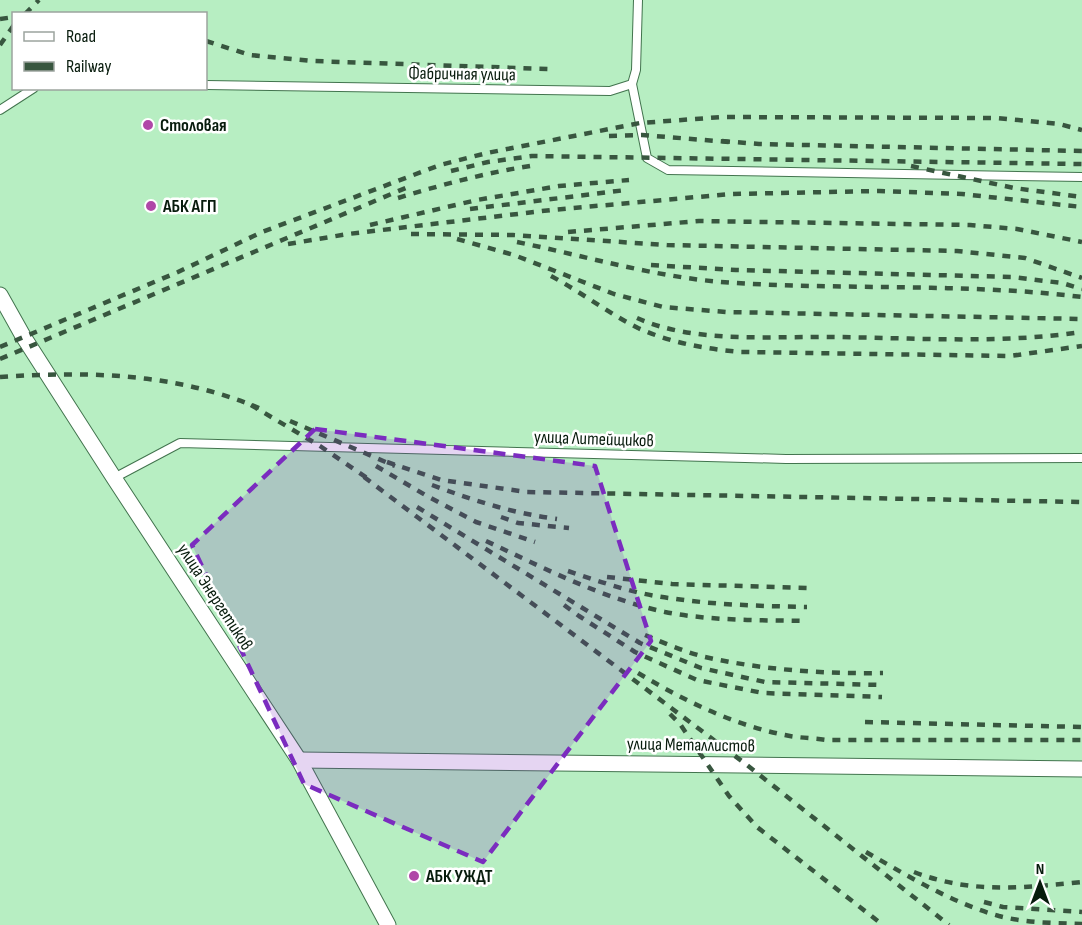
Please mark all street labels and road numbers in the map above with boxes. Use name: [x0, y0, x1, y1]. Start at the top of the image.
street label: Фабричная улица: [408, 63, 516, 85]
street label: улица Литейщиков: [534, 426, 654, 452]
street label: улица Энергетиков: [173, 540, 257, 654]
street label: улица Металлистов: [627, 733, 755, 757]

